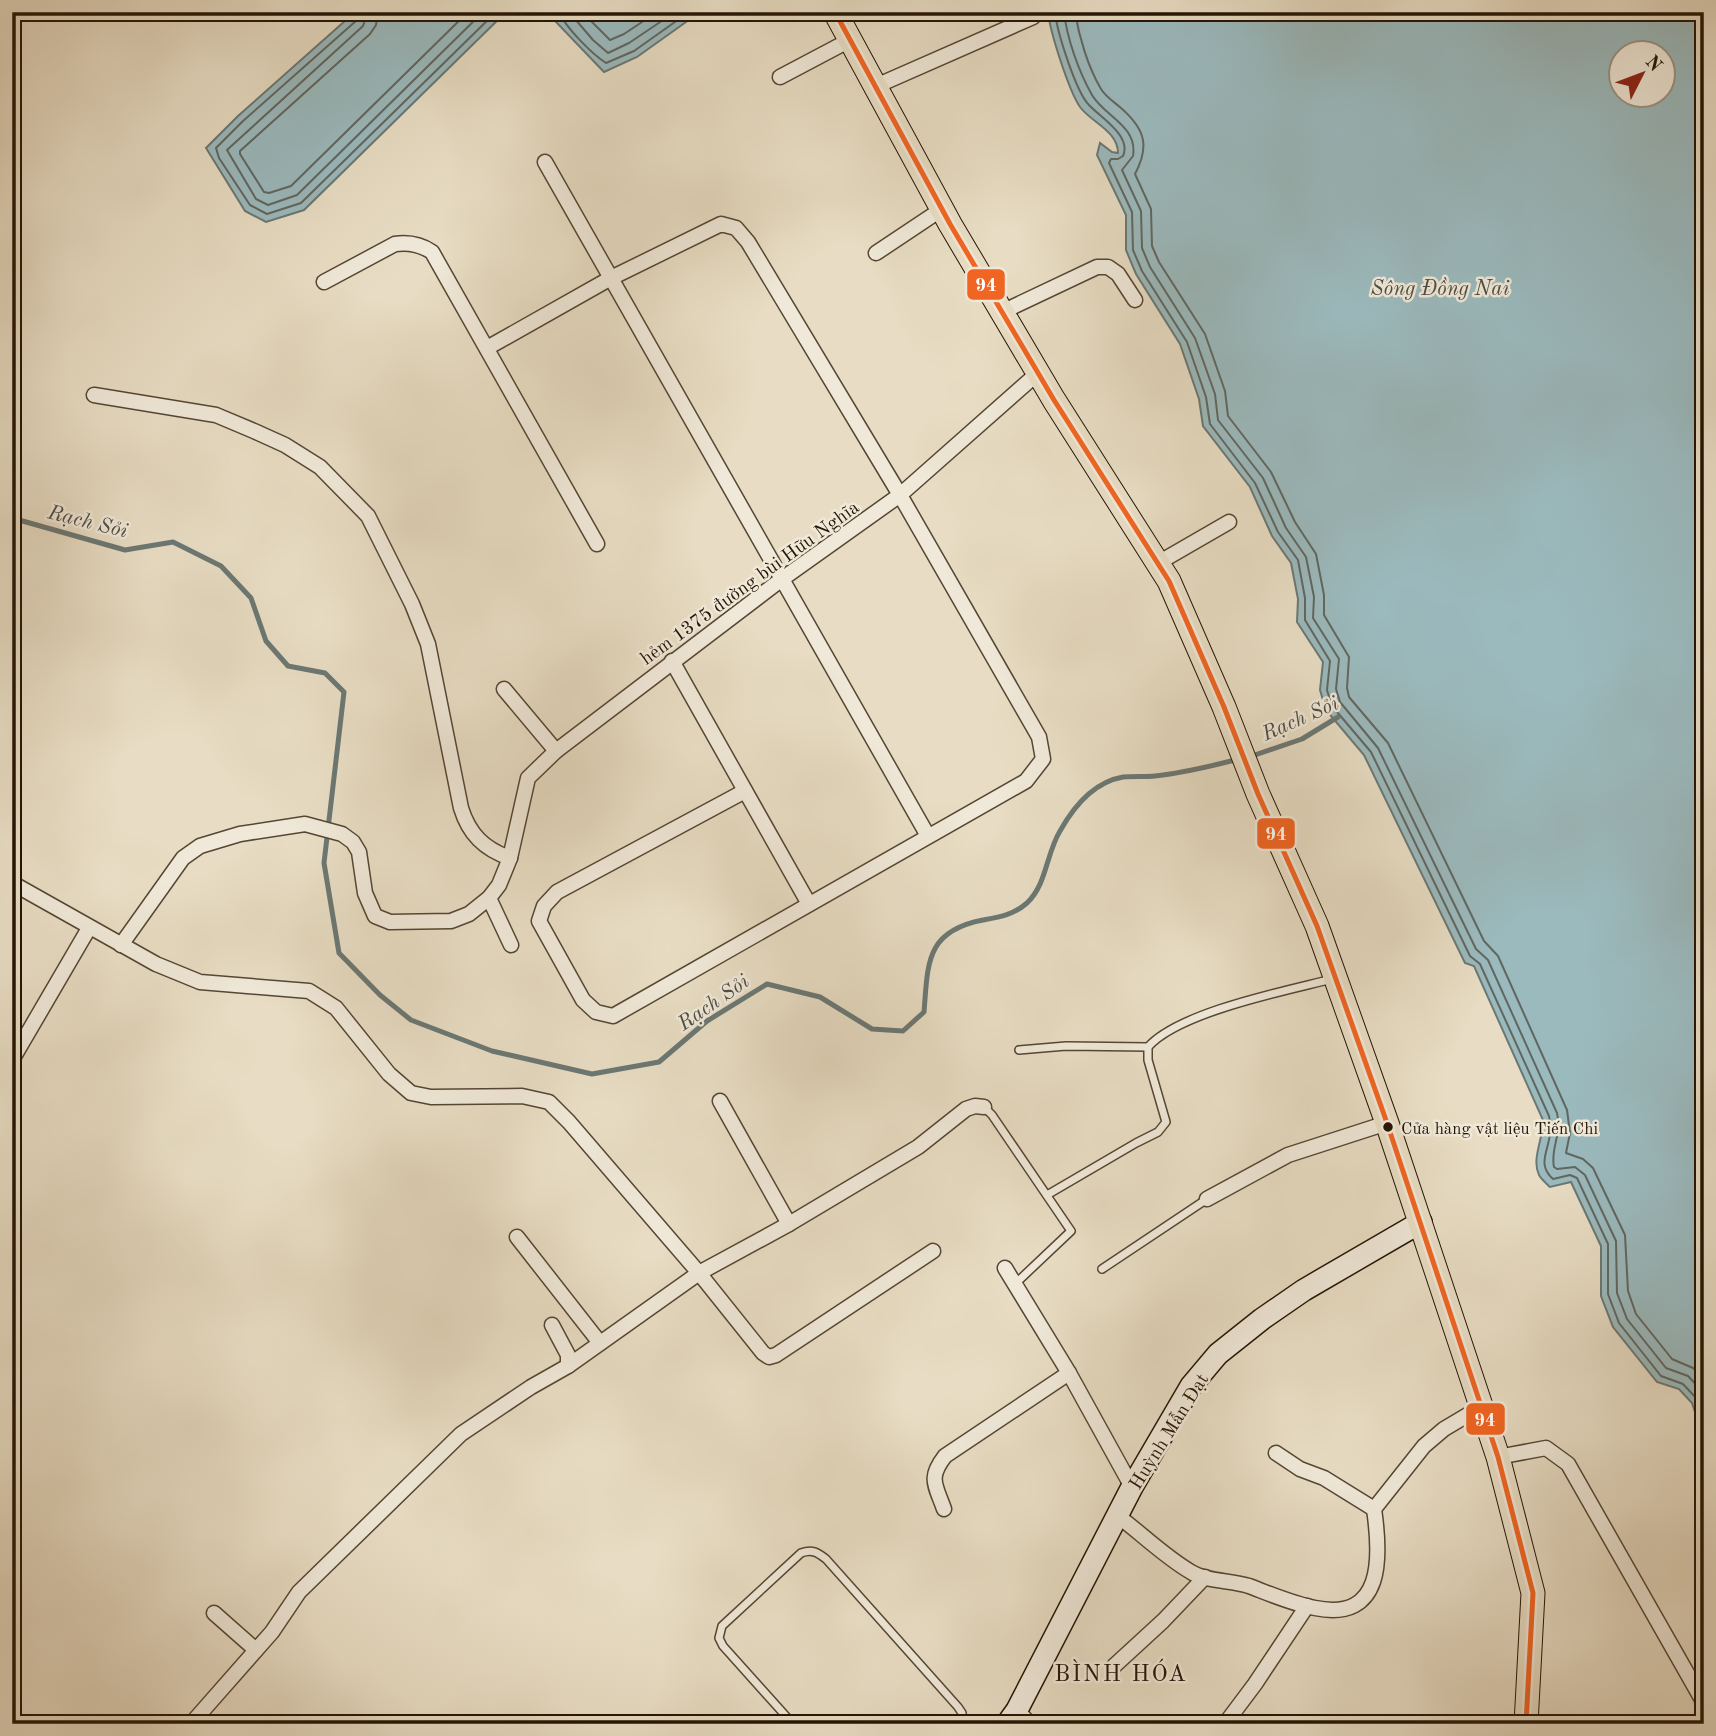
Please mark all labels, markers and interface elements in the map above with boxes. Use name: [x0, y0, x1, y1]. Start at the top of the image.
north arrow: [1608, 38, 1678, 108]
text: N: [1641, 53, 1665, 76]
line badge: 94: [966, 268, 1006, 301]
text: 94: [975, 277, 997, 296]
water label: Sông Đồng Nai: [1371, 277, 1509, 300]
street label: hẻm 1375 đường bùi Hữu Nghĩa: [638, 498, 864, 670]
water label: Rạch Sỏi: [45, 502, 130, 543]
water label: Rạch Sỏi: [1258, 693, 1342, 746]
line badge: 94: [1256, 817, 1296, 850]
text: 94: [1265, 826, 1287, 845]
water label: Rạch Sỏi: [674, 971, 753, 1036]
marker: Cửa hàng vật liệu Tiến Chi: [1381, 1120, 1395, 1134]
place label: Cửa hàng vật liệu Tiến Chi: [1401, 1120, 1598, 1138]
street label: Huỳnh Mẫn Đạt: [1125, 1370, 1213, 1494]
line badge: 94: [1465, 1402, 1506, 1436]
text: 94: [1474, 1412, 1496, 1431]
district label: BÌNH HÓA: [1054, 1658, 1188, 1686]

